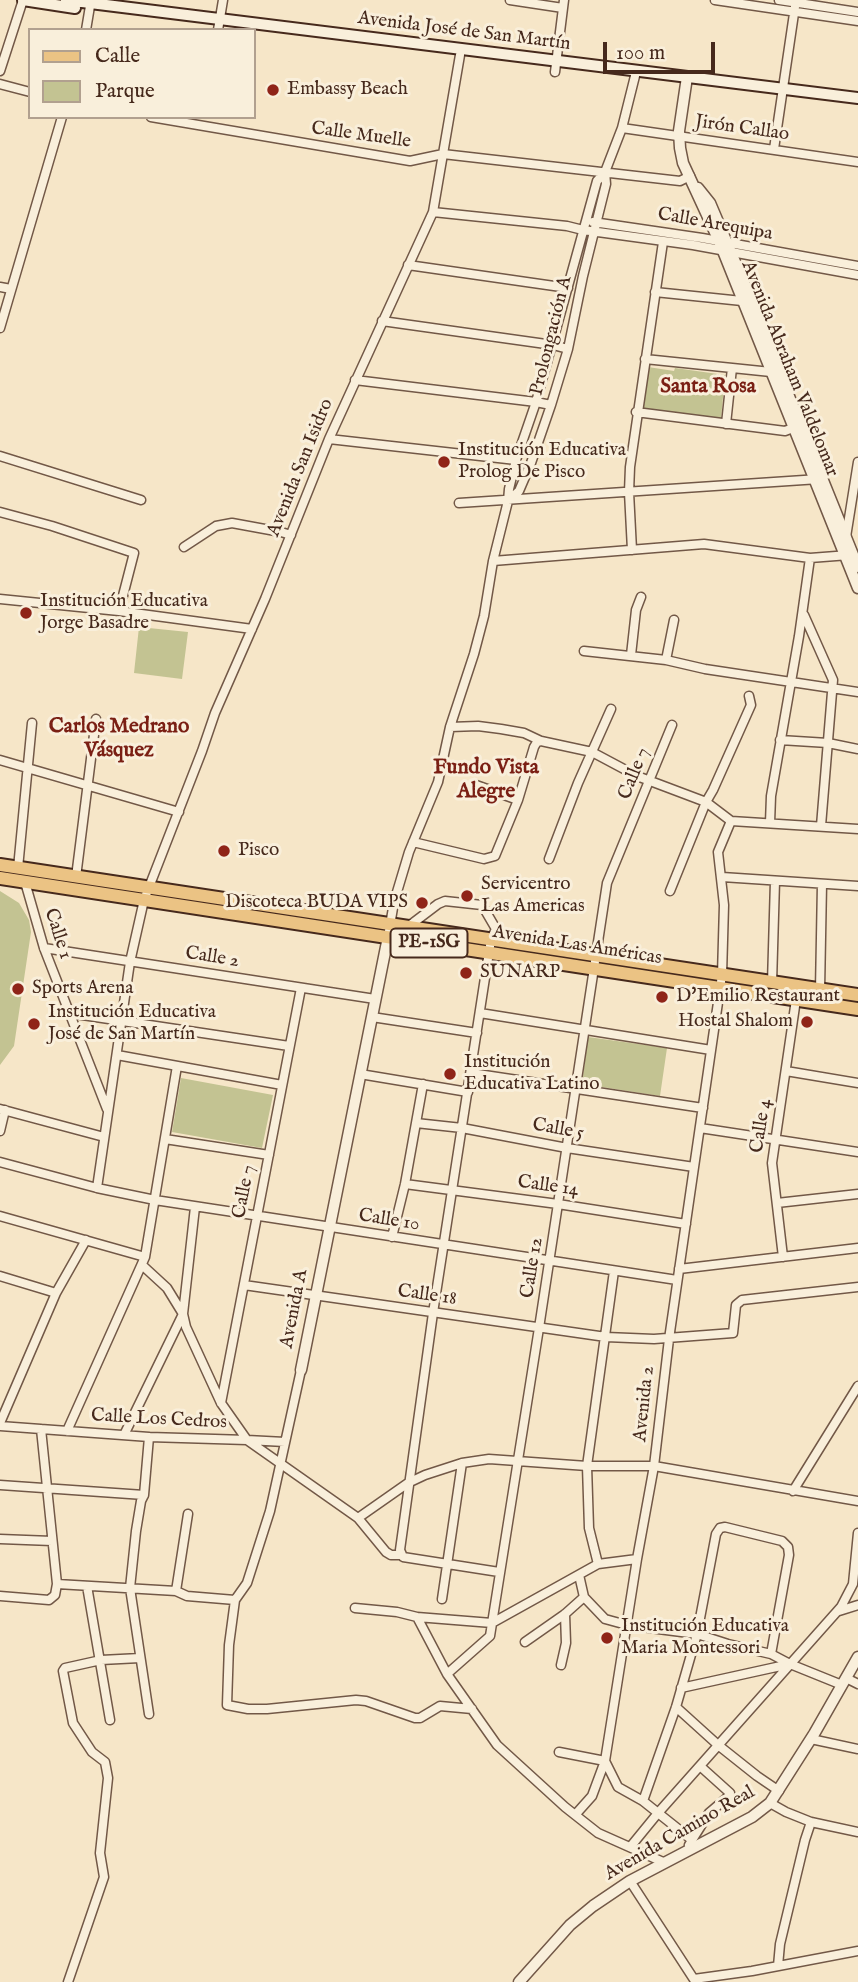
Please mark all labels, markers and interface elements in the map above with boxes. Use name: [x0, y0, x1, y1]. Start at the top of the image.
street label: Avenida José de San Martín: [356, 8, 572, 56]
legend: [28, 28, 256, 119]
scale bar: [606, 28, 718, 72]
text: 100 m: [616, 40, 665, 67]
text: Calle: [95, 43, 140, 70]
text: Parque: [95, 78, 155, 105]
place label: Embassy Beach: [287, 79, 408, 101]
marker: Embassy Beach: [265, 82, 281, 98]
street label: Jirón Callao: [693, 111, 791, 147]
street label: Calle Muelle: [310, 118, 412, 154]
street label: Calle Arequipa: [656, 204, 774, 246]
street label: Avenida Abraham Valdelomar: [735, 258, 843, 480]
street label: Prolongación A: [526, 274, 578, 398]
district label: Santa Rosa: [660, 375, 756, 401]
street label: Avenida San Isidro: [263, 396, 339, 540]
place label: Institución Educativa Prolog De Pisco: [458, 440, 626, 484]
marker: Institución Educativa Prolog De Pisco: [436, 454, 452, 470]
place label: Institución Educativa Jorge Basadre: [40, 591, 208, 635]
marker: Institución Educativa Jorge Basadre: [18, 605, 34, 621]
district label: Carlos Medrano Vásquez: [49, 715, 189, 765]
street label: Calle 7: [614, 745, 656, 803]
district label: Fundo Vista Alegre: [433, 756, 539, 806]
place label: Pisco: [238, 840, 279, 862]
marker: Pisco: [216, 843, 232, 859]
place label: Servicentro Las Americas: [481, 874, 585, 918]
marker: Servicentro Las Americas: [459, 888, 475, 904]
place label: Discoteca BUDA VIPS: [225, 892, 408, 914]
marker: Discoteca BUDA VIPS: [414, 895, 430, 911]
street label: Calle 1: [38, 906, 76, 962]
street label: Avenida Las Américas: [491, 921, 663, 971]
road number: PE-1SG: [390, 928, 467, 958]
street label: Calle 2: [184, 943, 240, 973]
place label: SUNARP: [480, 962, 560, 984]
marker: SUNARP: [458, 965, 474, 981]
place label: Sports Arena: [32, 978, 133, 1000]
marker: Sports Arena: [10, 981, 26, 997]
place label: D'Emilio Restaurant: [676, 986, 840, 1008]
marker: D'Emilio Restaurant: [654, 989, 670, 1005]
place label: Institución Educativa José de San Martín: [48, 1002, 216, 1046]
place label: Hostal Shalom: [678, 1011, 793, 1033]
marker: Hostal Shalom: [799, 1014, 815, 1030]
marker: Institución Educativa José de San Martín: [26, 1016, 42, 1032]
place label: Institución Educativa Latino: [464, 1052, 599, 1096]
marker: Institución Educativa Latino: [442, 1066, 458, 1082]
street label: Calle 4: [746, 1097, 778, 1155]
street label: Calle 5: [530, 1114, 586, 1146]
street label: Calle 7: [229, 1163, 261, 1221]
street label: Calle 14: [516, 1171, 580, 1203]
street label: Calle 10: [357, 1205, 421, 1237]
street label: Calle 12: [517, 1236, 549, 1300]
street label: Avenida A: [276, 1268, 314, 1350]
street label: Calle 18: [396, 1281, 458, 1311]
street label: Avenida 2: [630, 1365, 660, 1443]
street label: Calle Los Cedros: [90, 1405, 228, 1435]
place label: Institución Educativa Maria Montessori: [621, 1616, 789, 1660]
marker: Institución Educativa Maria Montessori: [599, 1630, 615, 1646]
street label: Avenida Camino Real: [601, 1782, 759, 1886]

